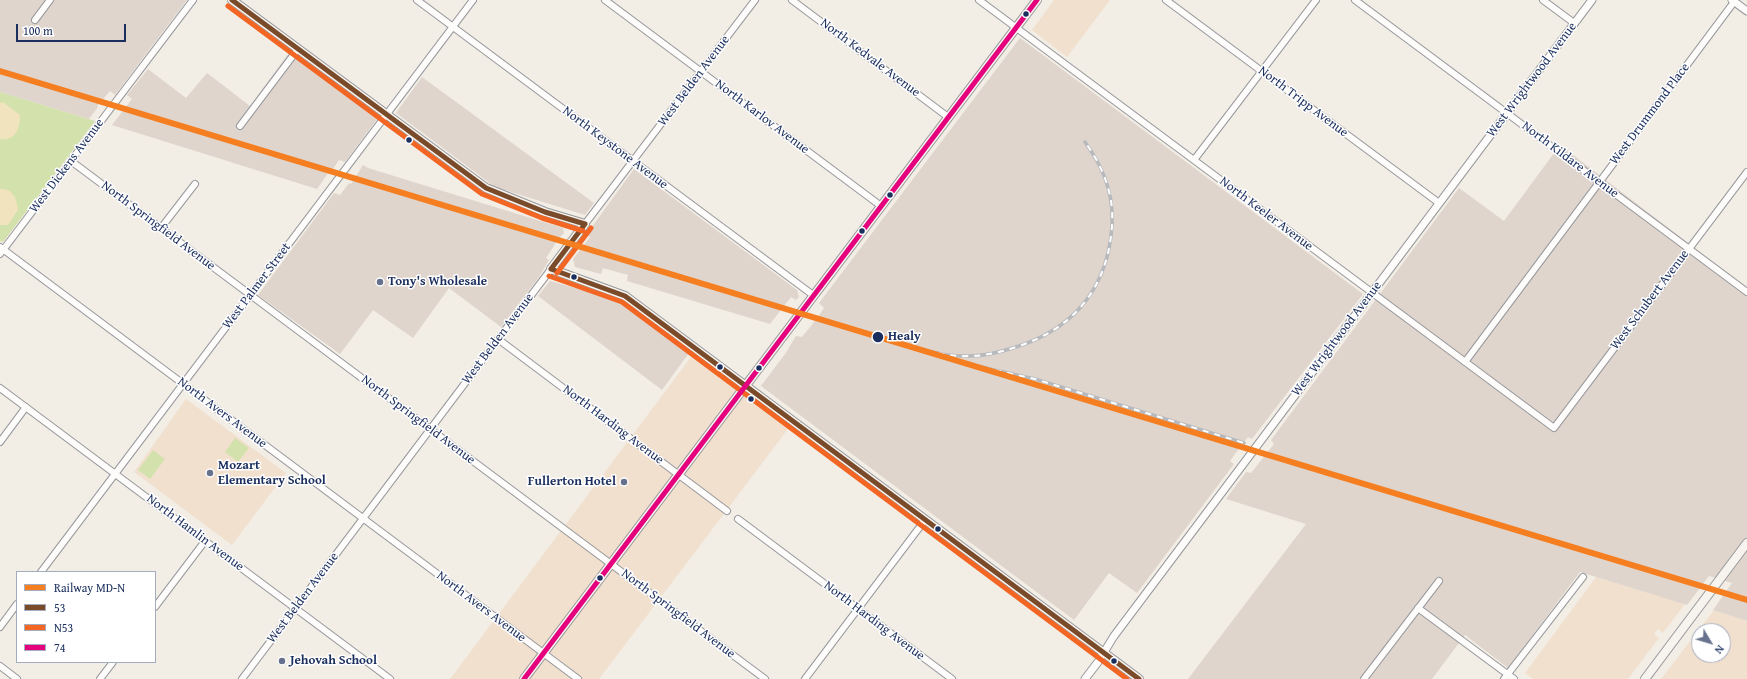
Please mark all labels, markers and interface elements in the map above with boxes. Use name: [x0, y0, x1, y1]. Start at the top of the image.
unlabelled marker: [1021, 9, 1031, 19]
street label: North Kedvale Avenue: [817, 15, 923, 101]
scale bar: [18, 16, 128, 42]
street label: West Wrightwood Avenue: [1484, 20, 1580, 140]
text: 100 m: [23, 22, 53, 39]
street label: West Belden Avenue: [655, 33, 733, 129]
street label: West Drummond Place: [1607, 60, 1693, 168]
street label: North Tripp Avenue: [1255, 63, 1351, 141]
street label: North Karlov Avenue: [712, 77, 812, 157]
street label: North Keystone Avenue: [559, 103, 671, 193]
street label: West Dickens Avenue: [26, 116, 108, 216]
street label: North Kildare Avenue: [1518, 118, 1622, 202]
unlabelled marker: [404, 135, 414, 145]
street label: North Keeler Avenue: [1216, 174, 1316, 254]
street label: North Springfield Avenue: [98, 178, 218, 274]
unlabelled marker: [885, 190, 895, 200]
unlabelled marker: [857, 226, 867, 236]
street label: West Palmer Street: [220, 240, 294, 332]
street label: West Schubert Avenue: [1607, 247, 1693, 353]
unlabelled marker: [569, 272, 579, 282]
place label: Tony's Wholesale: [388, 274, 487, 290]
marker: Tony's Wholesale: [375, 277, 385, 287]
street label: West Wrightwood Avenue: [1289, 279, 1385, 399]
street label: West Belden Avenue: [459, 291, 537, 387]
place label: Healy: [888, 329, 921, 345]
marker: Healy: [871, 330, 885, 344]
unlabelled marker: [715, 362, 725, 372]
unlabelled marker: [754, 363, 764, 373]
street label: North Springfield Avenue: [358, 372, 478, 468]
street label: North Avers Avenue: [174, 374, 270, 452]
street label: North Harding Avenue: [559, 382, 667, 468]
unlabelled marker: [746, 394, 756, 404]
place label: Mozart Elementary School: [218, 458, 326, 489]
marker: Mozart Elementary School: [205, 468, 215, 478]
place label: Fullerton Hotel: [528, 474, 616, 490]
marker: Fullerton Hotel: [619, 477, 629, 487]
street label: North Hamlin Avenue: [143, 491, 247, 575]
unlabelled marker: [933, 524, 943, 534]
street label: West Belden Avenue: [264, 550, 342, 646]
street label: North Springfield Avenue: [618, 566, 738, 662]
street label: North Avers Avenue: [433, 568, 529, 646]
legend: [16, 571, 156, 663]
unlabelled marker: [595, 573, 605, 583]
street label: North Harding Avenue: [820, 578, 928, 664]
text: Railway MD-N: [54, 579, 125, 596]
text: 53: [54, 599, 66, 616]
text: N53: [54, 619, 73, 636]
north arrow: [1691, 623, 1731, 663]
text: 74: [54, 639, 66, 656]
text: N: [1711, 642, 1728, 658]
place label: Jehovah School: [290, 653, 377, 669]
marker: Jehovah School: [277, 656, 287, 666]
unlabelled marker: [1109, 656, 1119, 666]

